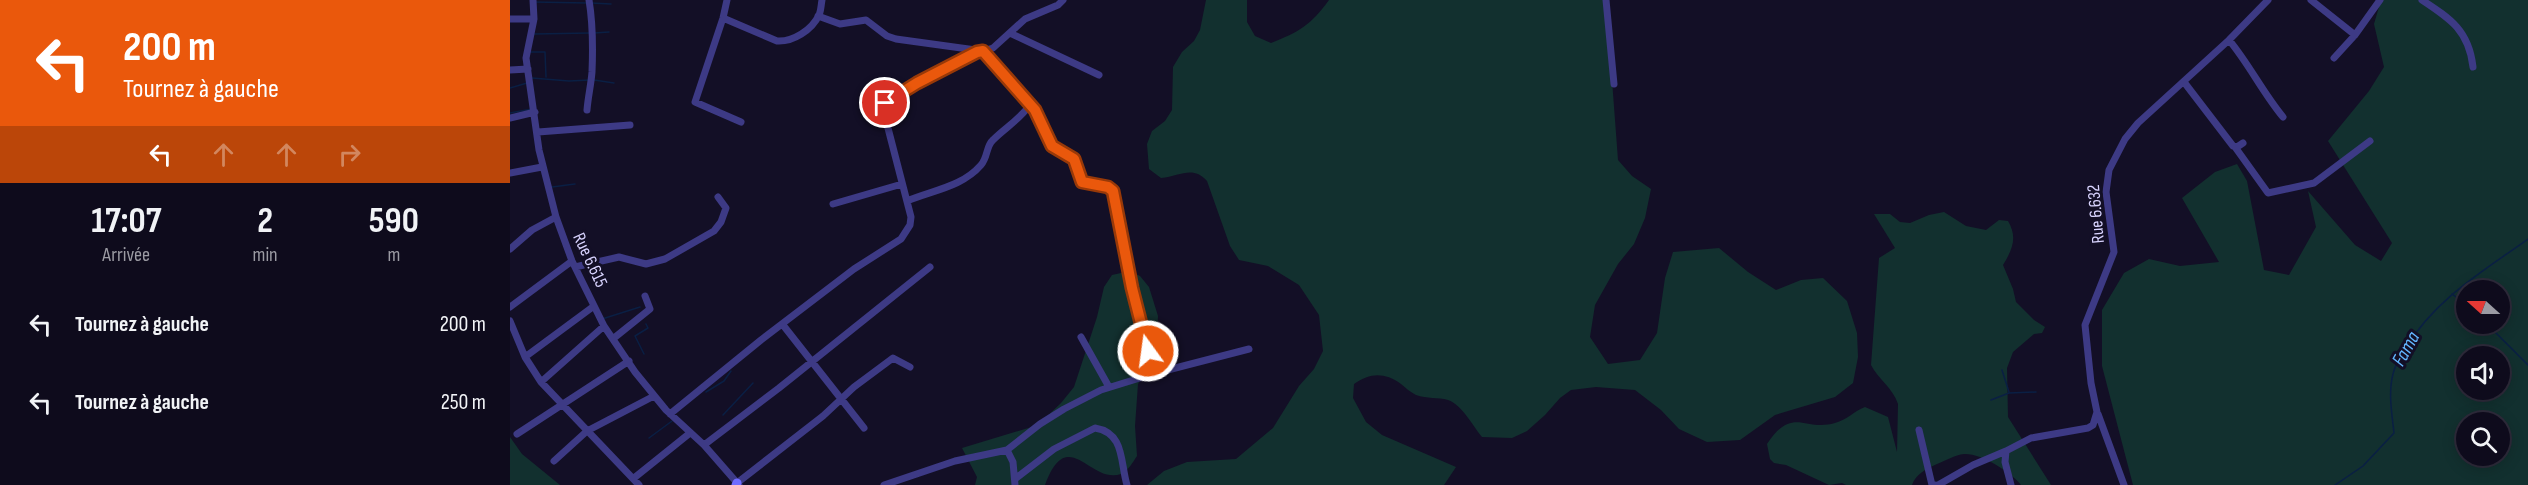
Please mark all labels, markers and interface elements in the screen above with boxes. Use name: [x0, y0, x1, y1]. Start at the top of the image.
text: 200 m: [123, 22, 216, 73]
icon: left: [24, 24, 102, 102]
text: Tournez à gauche: [123, 73, 279, 105]
pin: [859, 77, 910, 128]
icon: arrive: [868, 86, 901, 119]
icon: left: [144, 138, 177, 171]
icon: ahead: [207, 138, 240, 171]
icon: ahead: [270, 138, 303, 171]
icon: right: [333, 138, 366, 171]
street label: Rue 6.632: [2083, 184, 2109, 244]
text: 17:07: [91, 200, 161, 243]
text: 2: [257, 200, 273, 243]
text: 590: [369, 200, 419, 243]
street label: Rue 6.615: [568, 229, 612, 291]
text: Arrivée: [102, 243, 150, 267]
text: min: [253, 243, 278, 267]
text: m: [387, 243, 400, 267]
north arrow: [2456, 280, 2510, 334]
map controls: [2456, 280, 2510, 466]
icon: left: [24, 308, 57, 341]
text: Tournez à gauche: [75, 311, 209, 338]
text: 200 m: [440, 311, 486, 338]
position arrow: [1116, 319, 1180, 383]
water label: Fama: [2387, 327, 2425, 371]
button: sound: [2456, 346, 2510, 400]
icon: left: [24, 386, 57, 419]
text: Tournez à gauche: [75, 389, 209, 416]
text: 250 m: [441, 389, 486, 416]
button: search: [2456, 412, 2510, 466]

